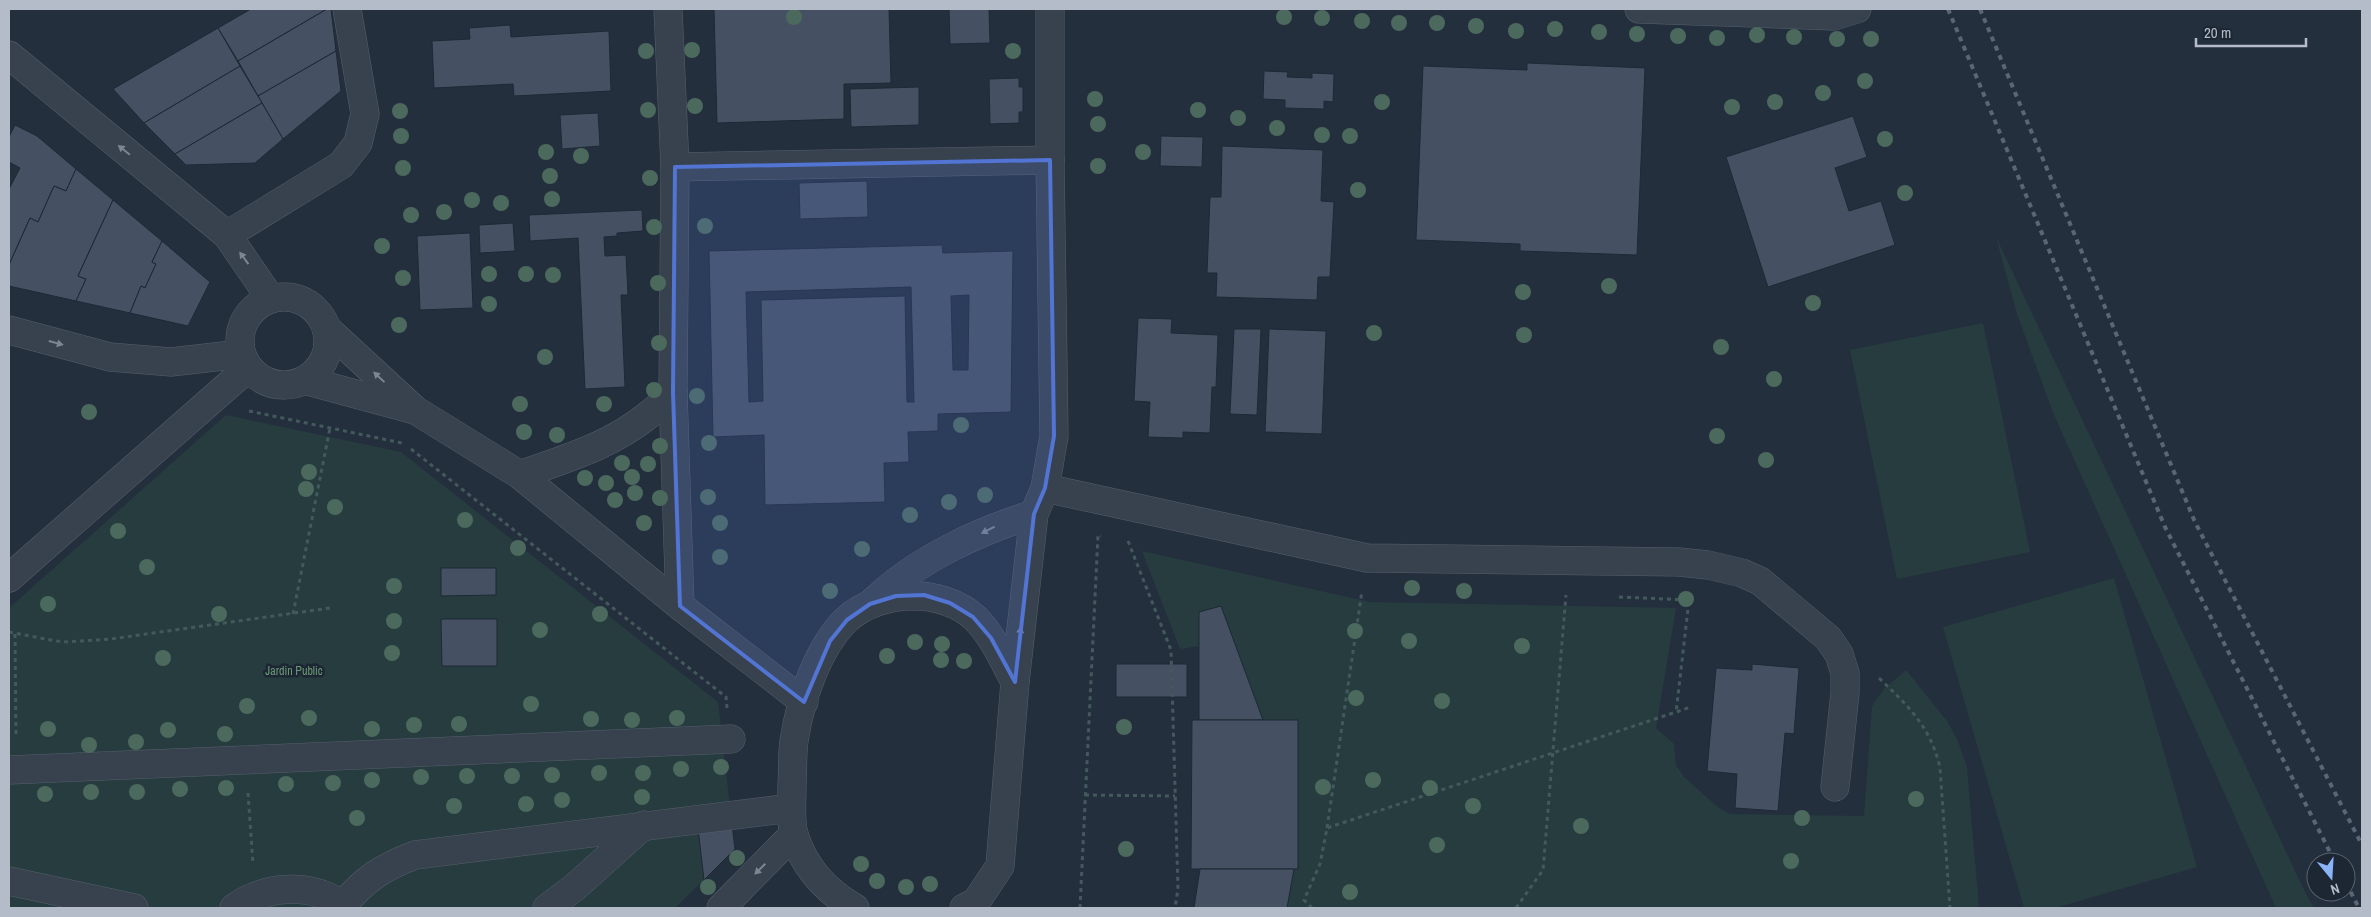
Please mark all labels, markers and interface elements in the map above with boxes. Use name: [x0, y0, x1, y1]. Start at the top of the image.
scale bar: [2196, 15, 2306, 47]
text: 20 m: [2204, 22, 2231, 43]
one-way arrow: [117, 144, 130, 155]
one-way arrow: [239, 251, 249, 265]
one-way arrow: [48, 339, 63, 347]
one-way arrow: [374, 371, 386, 383]
one-way arrow: [981, 526, 995, 534]
one-way arrow: [1016, 625, 1024, 641]
park label: Jardin Public: [265, 663, 323, 679]
north arrow: [2306, 852, 2356, 902]
one-way arrow: [754, 863, 766, 875]
text: N: [2328, 880, 2342, 899]

